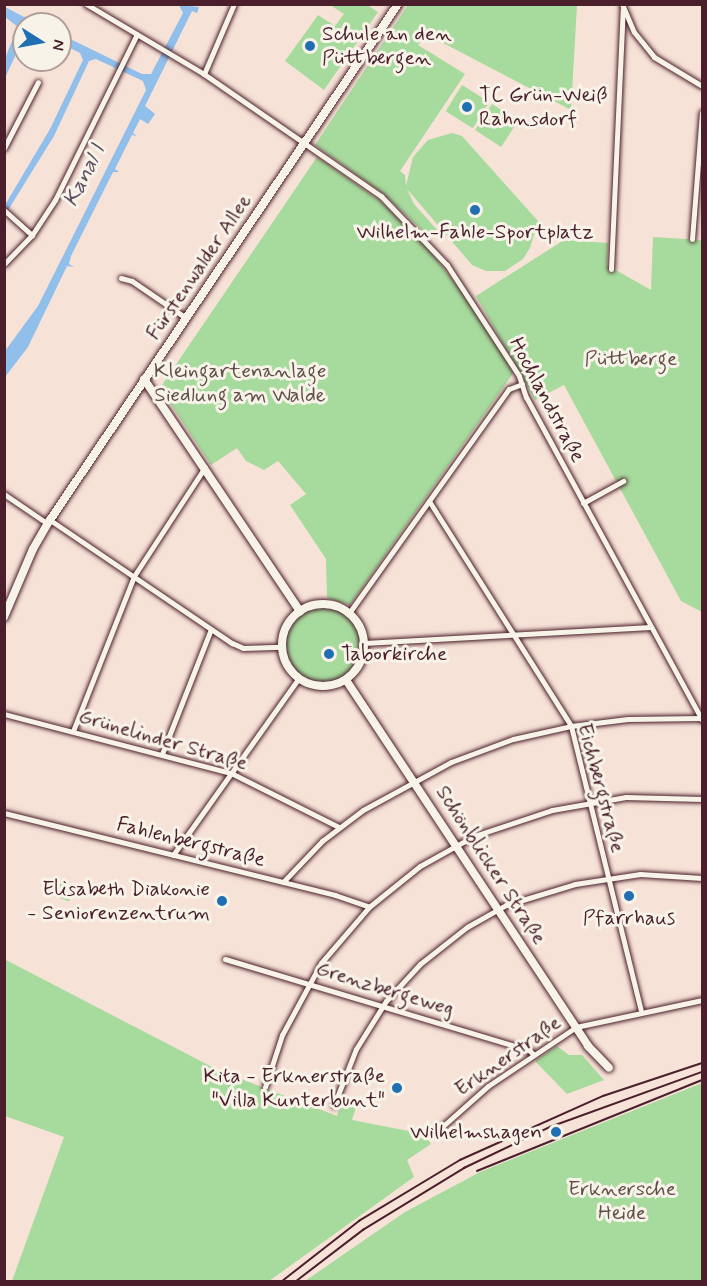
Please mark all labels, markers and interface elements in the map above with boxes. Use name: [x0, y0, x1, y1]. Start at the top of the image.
north arrow: [12, 12, 72, 72]
place label: Schule an den Püttbergen: [322, 21, 444, 71]
text: N: [47, 38, 70, 52]
marker: Schule an den Püttbergen: [303, 39, 317, 53]
place label: TC Grün-Weiß Rahnsdorf: [479, 82, 607, 132]
marker: TC Grün-Weiß Rahnsdorf: [460, 100, 474, 114]
water label: Kanal I: [57, 138, 113, 214]
street label: Fürstenwalder Allee: [141, 189, 257, 345]
marker: Wilhelm-Fahle-Sportplatz: [468, 203, 482, 217]
place label: Wilhelm-Fahle-Sportplatz: [357, 219, 593, 245]
street label: Hochlandstraße: [503, 333, 591, 467]
park label: Püttberge: [585, 346, 677, 372]
park label: Kleingartenanlage Siedlung am Walde: [154, 358, 326, 408]
place label: Taborkirche: [341, 641, 447, 667]
marker: Taborkirche: [322, 647, 336, 661]
street label: Grünelinder Straße: [76, 704, 250, 776]
street label: Eichbergstraße: [572, 721, 630, 855]
street label: Schönblicker Straße: [430, 781, 552, 949]
street label: Fahlenbergstraße: [114, 811, 268, 873]
place label: Elisabeth Diakonie - Seniorenzentrum: [27, 876, 210, 926]
marker: Pfarrhaus: [622, 889, 636, 903]
marker: Elisabeth Diakonie - Seniorenzentrum: [215, 894, 229, 908]
place label: Pfarrhaus: [583, 905, 675, 931]
street label: Grenzbergeweg: [313, 956, 457, 1022]
street label: Erknerstraße: [450, 1010, 566, 1102]
place label: Kita - Erknerstraße "Villa Kunterbunt": [203, 1063, 385, 1113]
marker: Kita - Erknerstraße "Villa Kunterbunt": [390, 1081, 404, 1095]
place label: Wilhelmshagen: [410, 1119, 542, 1145]
marker: Wilhelmshagen: [547, 1123, 565, 1141]
park label: Erknersche Heide: [568, 1176, 676, 1226]

